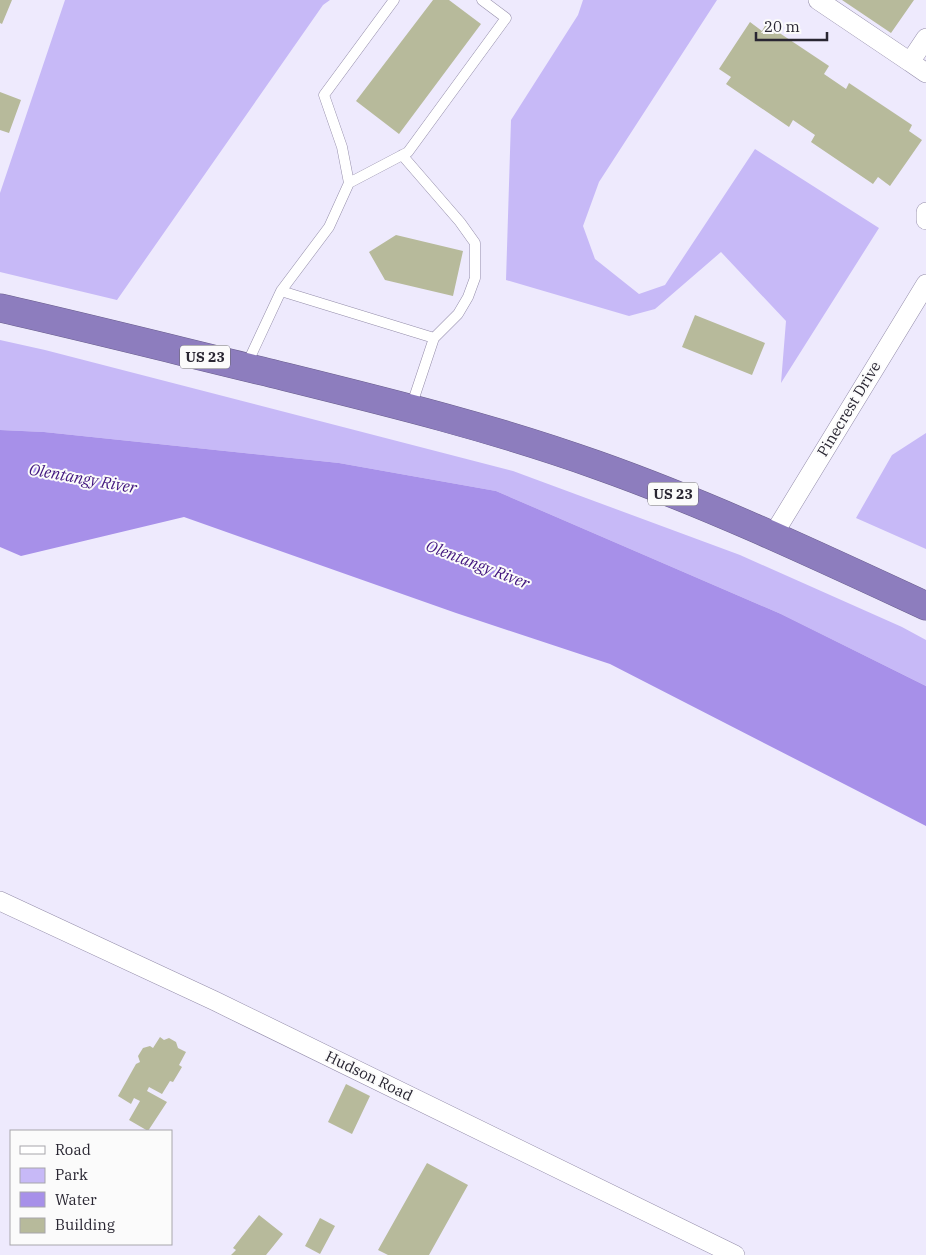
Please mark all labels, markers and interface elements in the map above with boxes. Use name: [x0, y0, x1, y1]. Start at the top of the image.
scale bar: [756, 10, 827, 42]
text: 20 m: [764, 17, 800, 36]
road number: US 23: [180, 346, 230, 368]
street label: Pinecrest Drive: [813, 358, 885, 460]
water label: Olentangy River: [27, 459, 140, 498]
road number: US 23: [648, 482, 698, 506]
water label: Olentangy River: [423, 535, 534, 593]
street label: Hudson Road: [322, 1046, 416, 1105]
legend: [10, 1130, 172, 1245]
text: Road: [55, 1140, 91, 1159]
text: Park: [55, 1165, 88, 1184]
text: Water: [55, 1190, 97, 1209]
text: Building: [55, 1215, 115, 1234]

